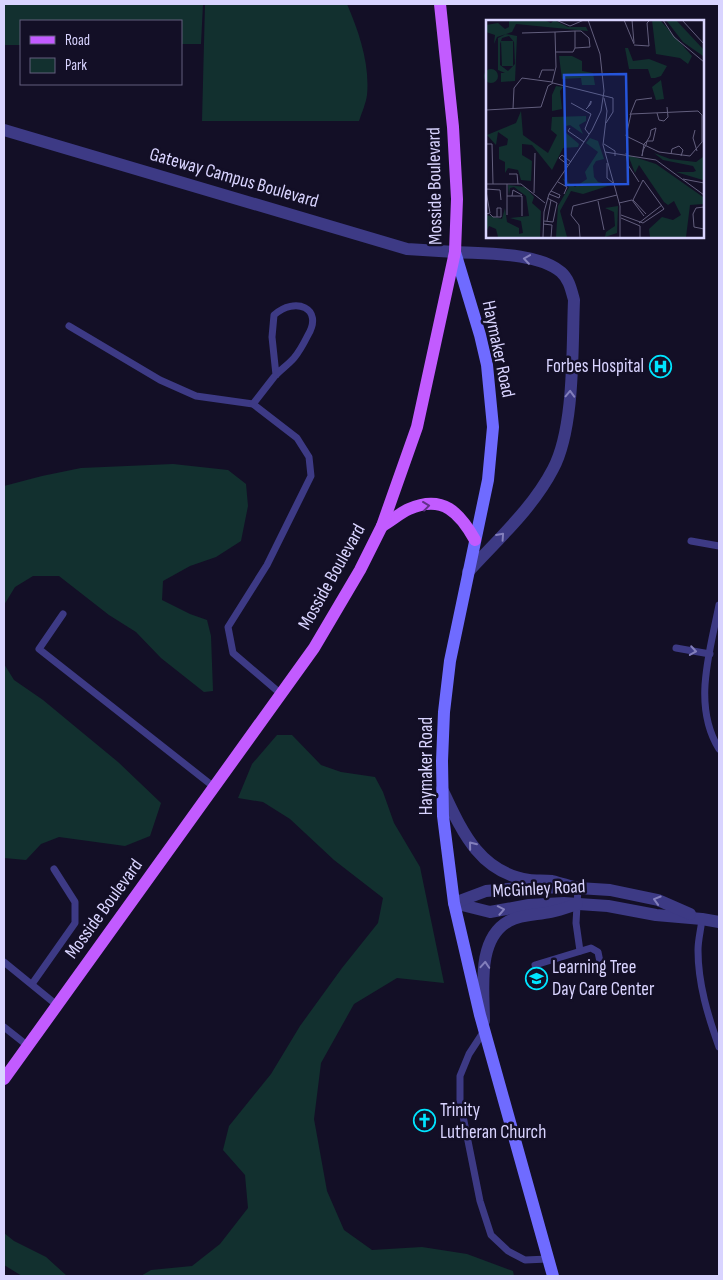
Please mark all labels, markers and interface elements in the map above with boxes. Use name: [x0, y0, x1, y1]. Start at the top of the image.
legend: [20, 20, 182, 85]
inset map: [486, 20, 703, 238]
text: Road: [65, 31, 90, 50]
text: Park: [65, 56, 87, 75]
street label: Mosside Boulevard: [422, 127, 448, 245]
street label: Gateway Campus Boulevard: [147, 143, 321, 213]
one-way arrow: [523, 254, 531, 265]
street label: Haymaker Road: [477, 298, 519, 400]
hospital icon: Forbes Hospital: [648, 354, 672, 378]
place label: Forbes Hospital: [546, 355, 644, 378]
one-way arrow: [564, 390, 575, 398]
one-way arrow: [422, 501, 430, 512]
street label: Mosside Boulevard: [293, 520, 371, 634]
one-way arrow: [495, 532, 504, 541]
one-way arrow: [688, 646, 697, 656]
street label: Haymaker Road: [415, 717, 438, 815]
one-way arrow: [469, 841, 478, 850]
street label: Mosside Boulevard: [60, 855, 148, 963]
street label: McGinley Road: [492, 875, 586, 903]
one-way arrow: [653, 896, 661, 906]
one-way arrow: [497, 906, 506, 916]
place label: Learning Tree Day Care Center: [552, 956, 655, 1001]
one-way arrow: [479, 960, 490, 968]
school or university icon: Learning Tree Day Care Center: [524, 966, 548, 990]
place label: Trinity Lutheran Church: [440, 1099, 546, 1144]
church icon: Trinity Lutheran Church: [412, 1109, 436, 1133]

